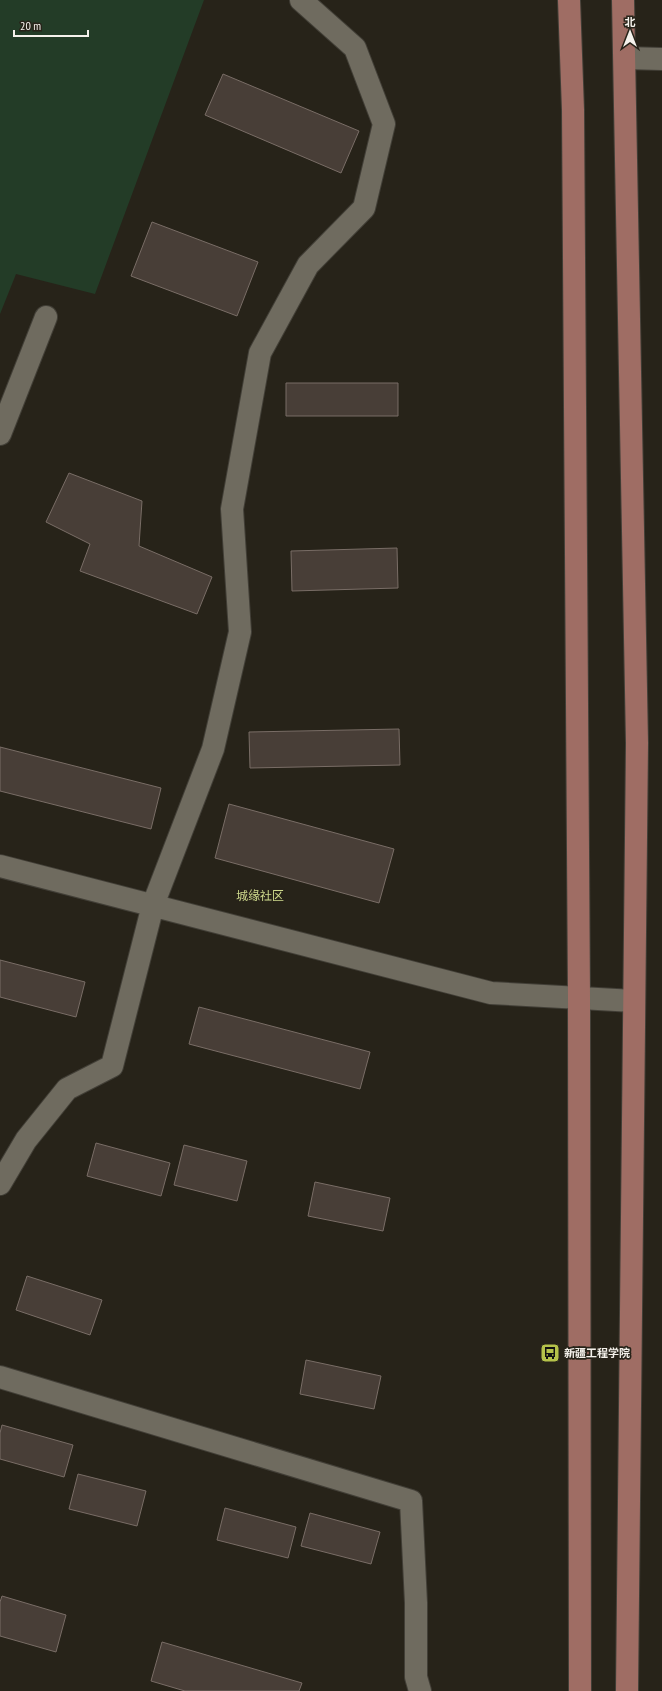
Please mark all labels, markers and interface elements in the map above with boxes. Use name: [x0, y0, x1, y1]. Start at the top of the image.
scale bar: [14, 12, 88, 38]
north arrow: [610, 12, 650, 52]
text: 北: [625, 15, 636, 29]
text: 20 m: [20, 18, 41, 33]
district label: 城缘社区: [236, 888, 284, 903]
bus stop icon: 新疆工程学院: [539, 1342, 561, 1364]
place label: 新疆工程学院: [564, 1346, 630, 1360]

